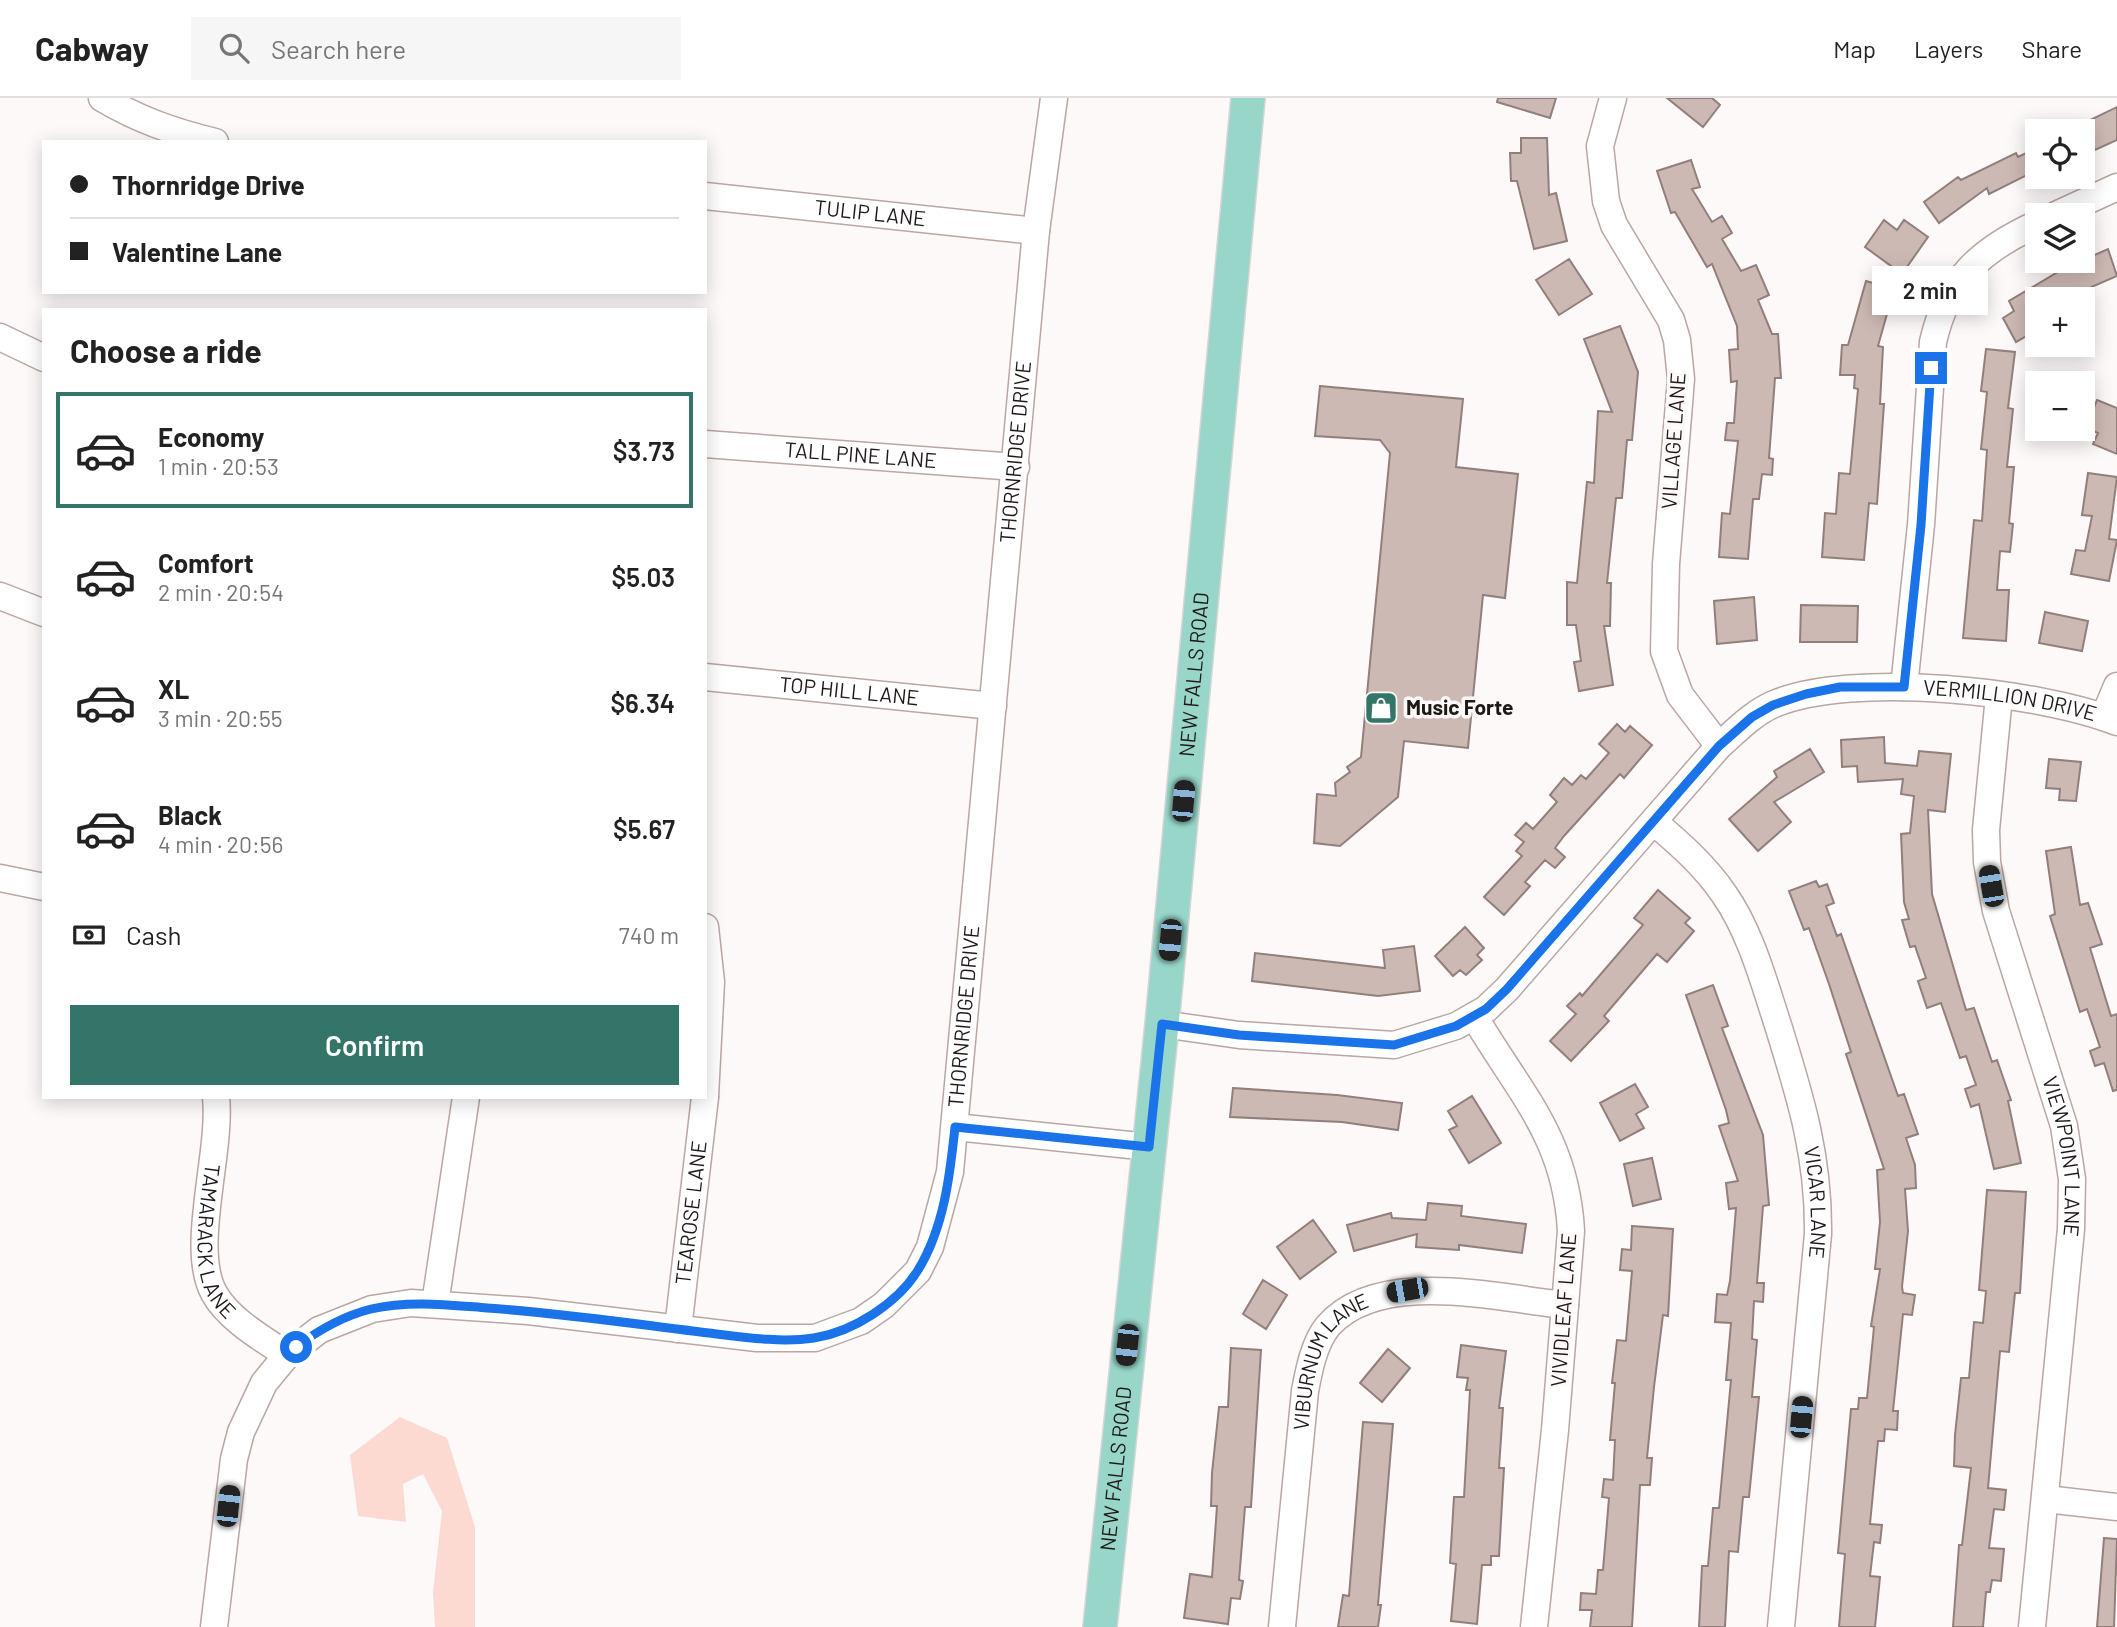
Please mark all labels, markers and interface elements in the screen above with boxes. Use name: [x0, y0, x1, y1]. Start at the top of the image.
search box: [191, 17, 681, 80]
text: Cabway: [35, 28, 149, 68]
icon: search: [215, 29, 253, 67]
text: Search here: [271, 33, 406, 64]
text: Map: [1833, 34, 1876, 63]
text: Layers: [1914, 34, 1983, 63]
text: Share: [2021, 34, 2082, 63]
map controls: [2025, 119, 2095, 441]
button: locate: [2025, 119, 2095, 189]
text: Thornridge Drive: [112, 169, 305, 200]
street label: TULIP LANE: [813, 194, 927, 230]
button: layers: [2025, 203, 2095, 273]
text: Valentine Lane: [112, 236, 282, 267]
callout: 2 min: [1873, 266, 1989, 316]
text: 2 min: [1903, 276, 1957, 304]
button: +: [2025, 287, 2095, 357]
text: Choose a ride: [70, 331, 262, 369]
route end: [1915, 352, 1947, 384]
street label: THORNRIDGE DRIVE: [994, 360, 1035, 544]
button: −: [2025, 371, 2095, 441]
street label: VILLAGE LANE: [1655, 372, 1690, 510]
icon: car: [74, 419, 137, 482]
text: Economy: [158, 421, 264, 452]
text: $3.73: [613, 435, 675, 466]
street label: TALL PINE LANE: [784, 436, 938, 472]
text: 1 min · 20:53: [158, 452, 279, 480]
icon: car: [74, 545, 137, 608]
text: Comfort: [158, 547, 254, 578]
text: $5.03: [612, 561, 675, 592]
text: 2 min · 20:54: [158, 578, 284, 606]
street label: NEW FALLS ROAD: [1173, 591, 1213, 758]
icon: car: [74, 671, 137, 734]
street label: TOP HILL LANE: [778, 671, 920, 709]
text: XL: [158, 673, 189, 704]
street label: VERMILLION DRIVE: [1923, 674, 2100, 725]
text: $6.34: [610, 687, 675, 718]
shop icon: Music Forte: [1362, 689, 1400, 727]
place label: Music Forte: [1406, 694, 1514, 719]
text: 3 min · 20:55: [158, 704, 283, 732]
car: [1171, 779, 1196, 823]
icon: car: [74, 797, 137, 860]
text: Black: [158, 799, 222, 830]
text: $5.67: [613, 813, 675, 844]
text: 4 min · 20:56: [158, 830, 283, 858]
car: [1978, 863, 2005, 909]
icon: cash: [70, 916, 108, 954]
car: [1158, 918, 1183, 962]
text: Cash: [126, 919, 181, 950]
text: 740 m: [619, 921, 679, 949]
street label: THORNRIDGE DRIVE: [942, 924, 983, 1109]
button: Confirm: [70, 1005, 679, 1085]
street label: VIEWPOINT LANE: [2038, 1073, 2086, 1238]
street label: TEAROSE LANE: [669, 1139, 711, 1286]
street label: VICAR LANE: [1800, 1144, 1832, 1260]
street label: TAMARACK LANE: [193, 1163, 242, 1323]
street label: VIVIDLEAF LANE: [1545, 1232, 1580, 1388]
car: [1385, 1276, 1430, 1304]
street label: VIBURNUM LANE: [1287, 1287, 1372, 1431]
car: [1115, 1323, 1140, 1367]
route start: [280, 1331, 312, 1363]
street label: NEW FALLS ROAD: [1094, 1385, 1136, 1552]
car: [1789, 1395, 1814, 1439]
car: [216, 1484, 241, 1528]

